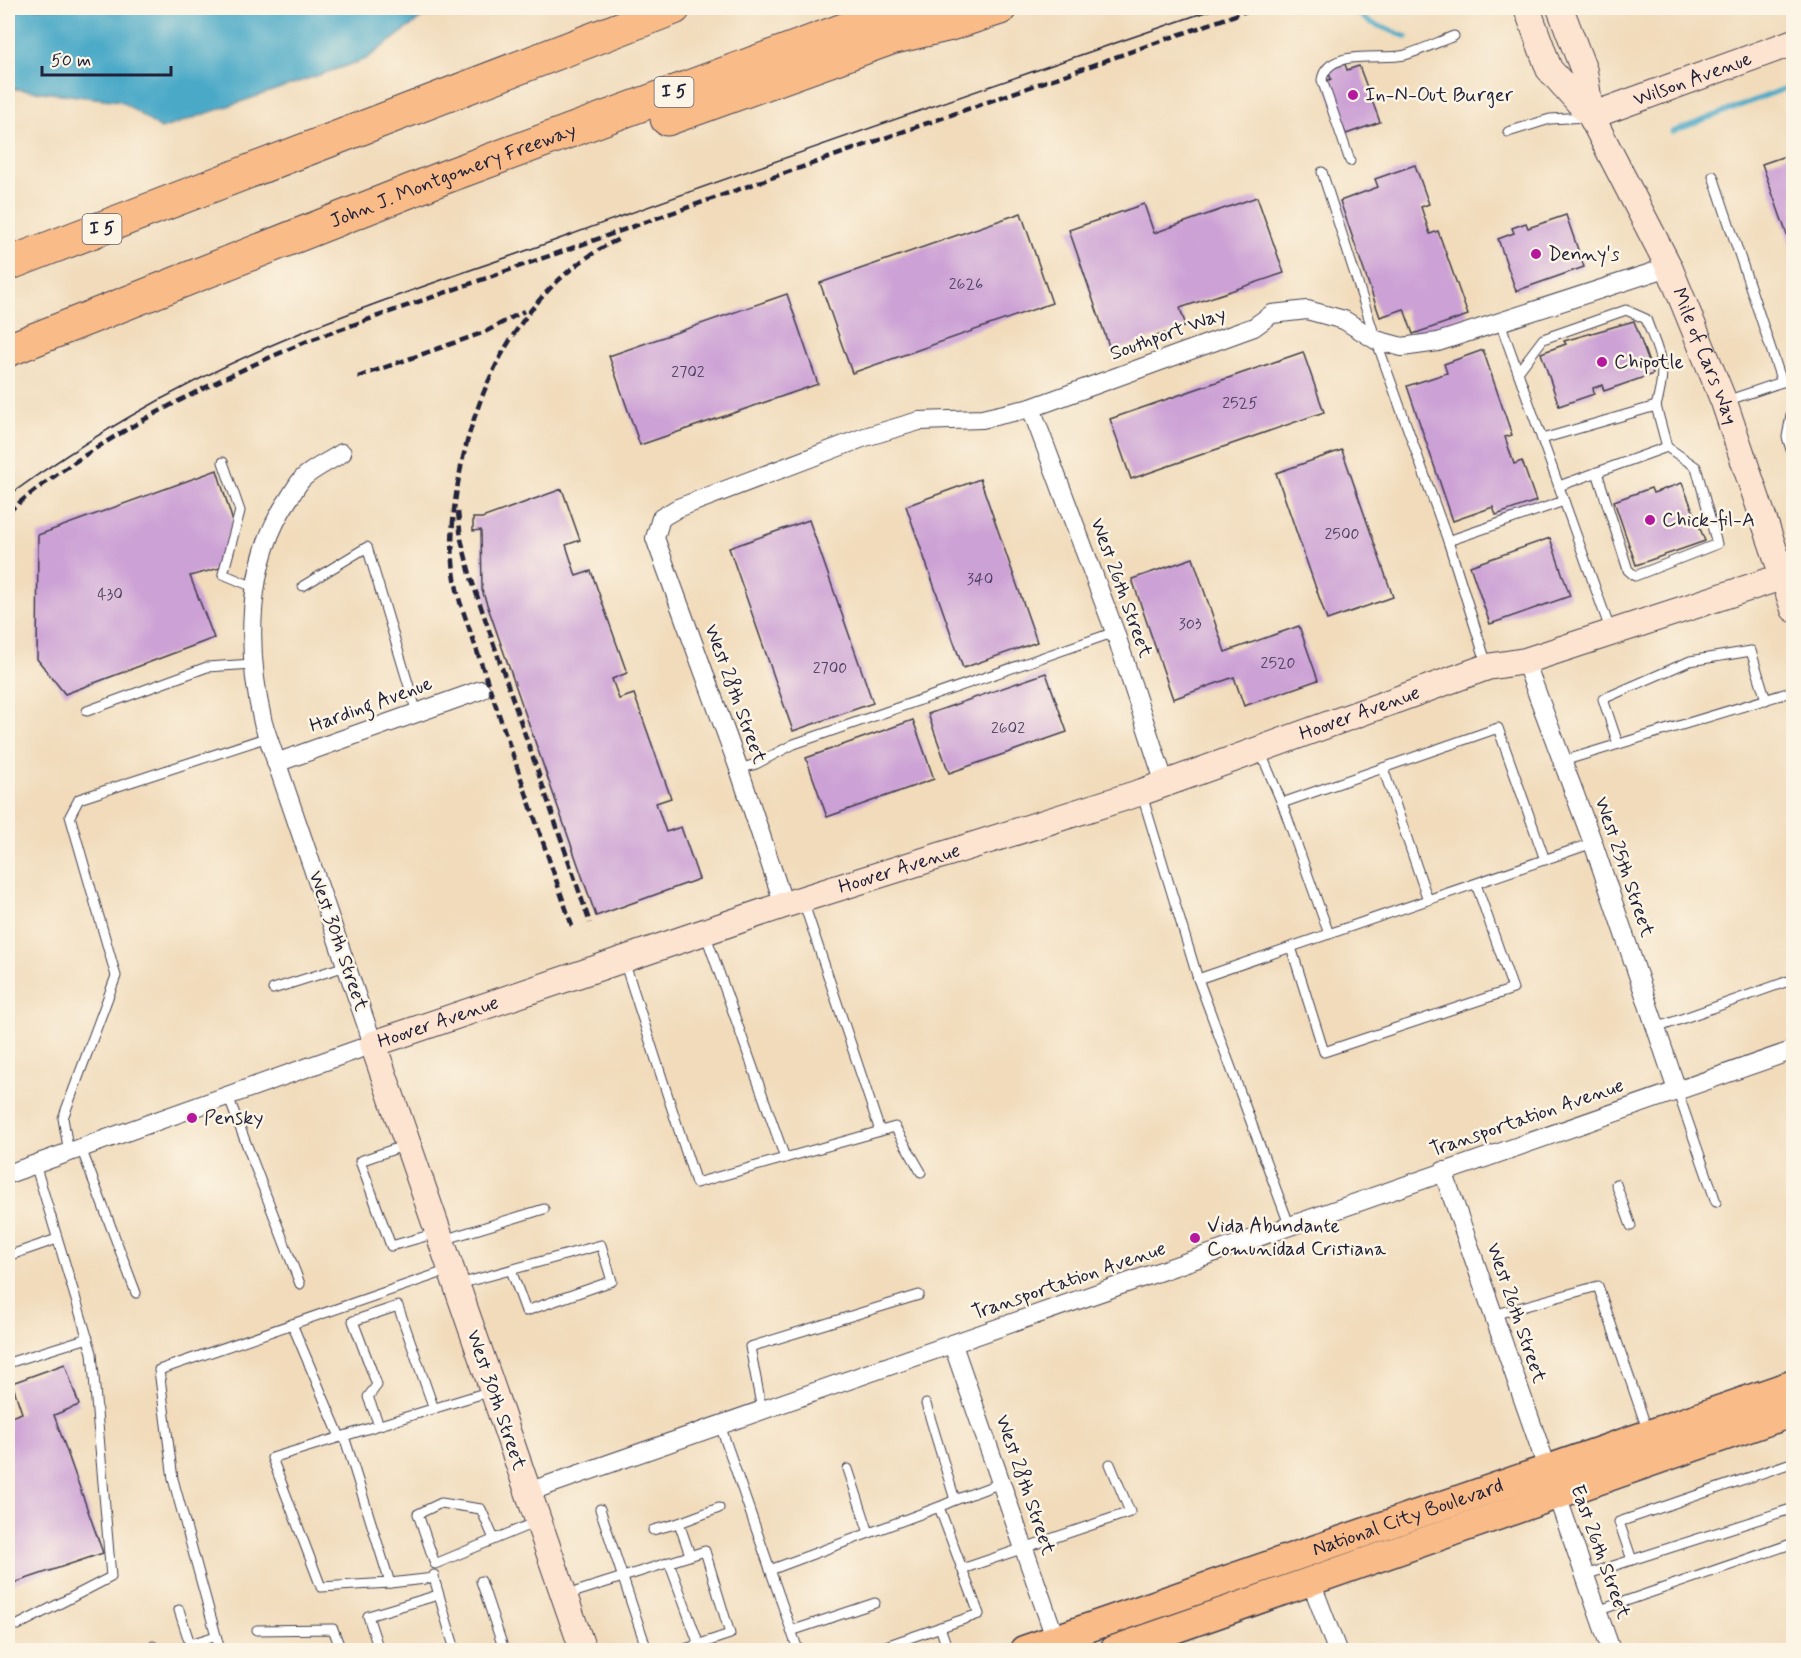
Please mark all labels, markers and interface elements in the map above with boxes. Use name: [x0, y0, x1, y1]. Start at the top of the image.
scale bar: [42, 39, 171, 77]
street label: Wilson Avenue: [1630, 45, 1755, 113]
text: 50 m: [51, 49, 91, 73]
road number: I 5: [654, 77, 694, 107]
place label: In-N-Out Burger: [1365, 82, 1514, 109]
marker: In-N-Out Burger: [1346, 88, 1360, 102]
street label: John J. Montgomery Freeway: [326, 116, 580, 235]
road number: I 5: [82, 214, 122, 244]
place label: Denny's: [1548, 241, 1620, 268]
marker: Denny's: [1529, 247, 1543, 261]
house number: 2626: [949, 274, 983, 295]
street label: Mile of Cars Way: [1665, 284, 1744, 428]
street label: Southport Way: [1106, 300, 1230, 368]
place label: Chipotle: [1614, 349, 1684, 376]
marker: Chipotle: [1595, 355, 1609, 369]
house number: 2702: [671, 362, 705, 383]
house number: 2525: [1222, 393, 1258, 414]
place label: Chick-fil-A: [1662, 507, 1755, 534]
marker: Chick-fil-A: [1643, 513, 1657, 527]
street label: West 26th Street: [1083, 514, 1159, 662]
house number: 2500: [1325, 524, 1360, 545]
house number: 340: [967, 569, 993, 590]
house number: 430: [97, 584, 123, 605]
house number: 303: [1179, 614, 1202, 635]
street label: West 28th Street: [697, 620, 773, 768]
house number: 2520: [1261, 653, 1295, 674]
house number: 2700: [813, 658, 847, 679]
street label: Harding Avenue: [306, 670, 437, 742]
street label: Hoover Avenue: [1295, 679, 1424, 747]
house number: 2602: [991, 718, 1025, 739]
street label: West 25th Street: [1587, 793, 1661, 941]
street label: Hoover Avenue: [835, 837, 964, 901]
street label: West 30th Street: [301, 867, 375, 1015]
street label: Hoover Avenue: [374, 989, 502, 1055]
street label: Transportation Avenue: [1426, 1072, 1628, 1164]
place label: Pensky: [204, 1105, 263, 1132]
marker: Pensky: [185, 1111, 199, 1125]
place label: Vida Abundante Comunidad Cristiana: [1207, 1213, 1387, 1263]
marker: Vida Abundante Comunidad Cristiana: [1188, 1231, 1202, 1245]
street label: Transportation Avenue: [968, 1235, 1170, 1327]
street label: West 26th Street: [1479, 1239, 1553, 1387]
street label: West 30th Street: [459, 1326, 533, 1474]
street label: West 28th Street: [988, 1411, 1062, 1559]
street label: National City Boulevard: [1309, 1472, 1507, 1563]
street label: East 26th Street: [1563, 1481, 1637, 1623]

